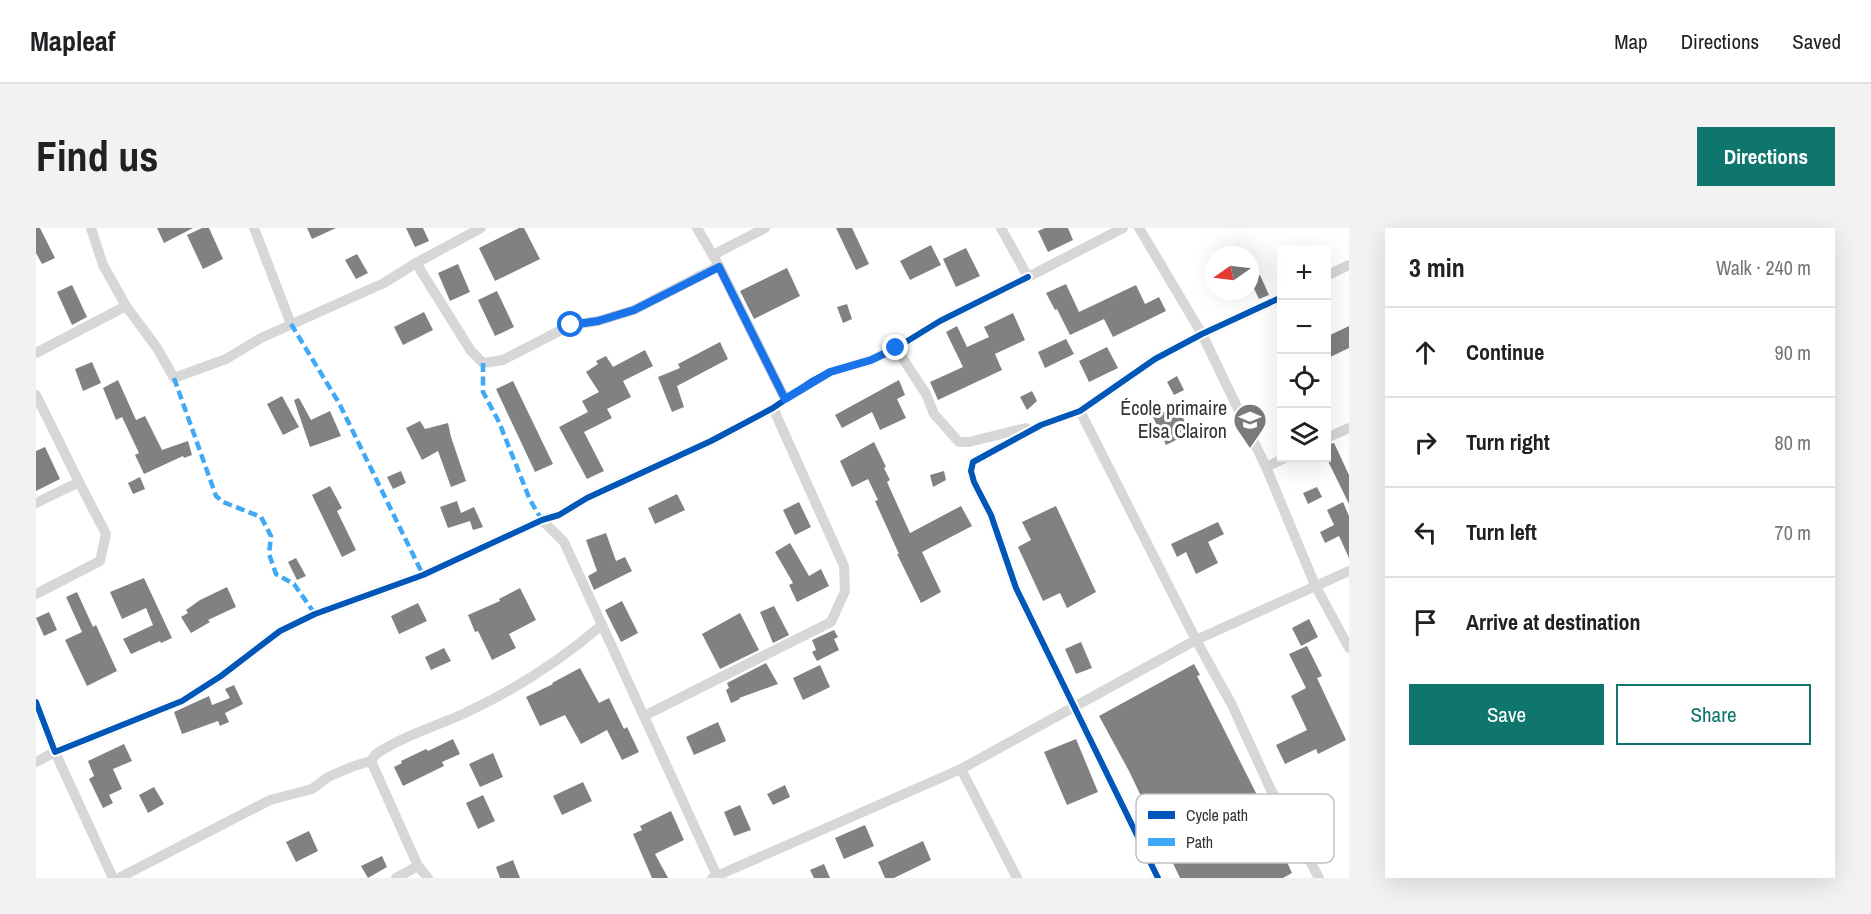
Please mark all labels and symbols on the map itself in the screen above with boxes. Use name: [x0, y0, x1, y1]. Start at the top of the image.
north arrow: [1205, 246, 1259, 300]
route start: [557, 311, 583, 337]
route end: [882, 334, 908, 360]
place label: École primaire Elsa Clairon: [1120, 394, 1227, 444]
school or university icon: École primaire Elsa Clairon: [1232, 402, 1268, 449]
legend: [1136, 794, 1334, 863]
text: Cycle path: [1186, 804, 1248, 826]
text: Path: [1186, 831, 1213, 853]

